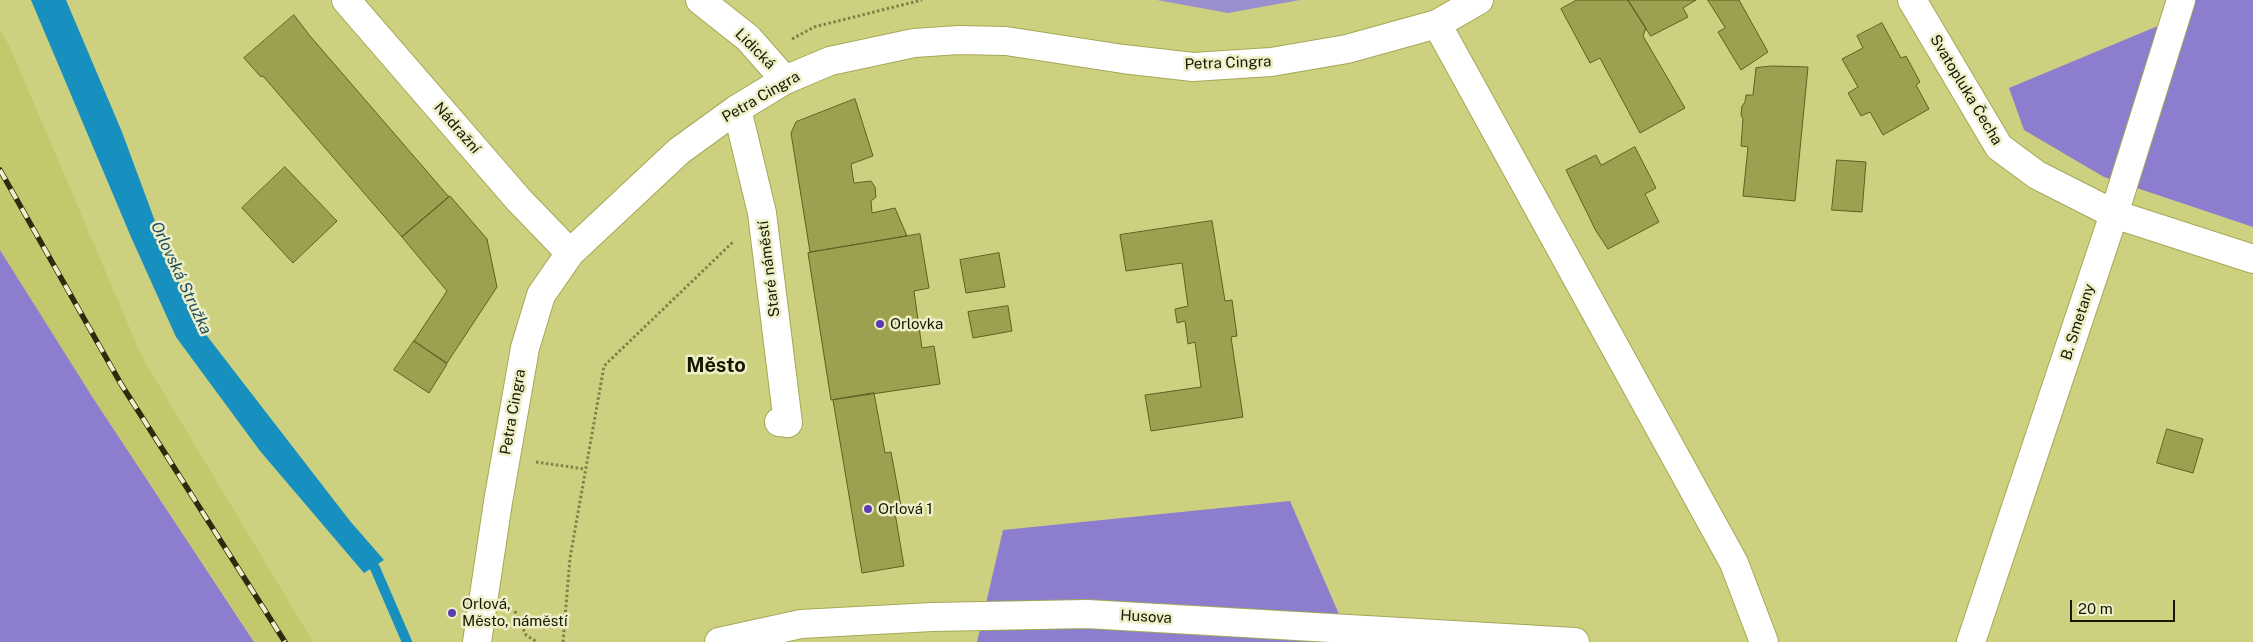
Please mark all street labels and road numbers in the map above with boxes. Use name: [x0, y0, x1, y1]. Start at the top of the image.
street label: Lidická: [731, 25, 779, 73]
street label: Svatopluka Čecha: [1926, 32, 2006, 148]
street label: Petra Cingra: [1184, 52, 1272, 74]
street label: Petra Cingra: [719, 67, 803, 127]
street label: Nádražní: [430, 99, 484, 157]
street label: Staré náměstí: [754, 220, 784, 318]
street label: B. Smetany: [2057, 282, 2099, 362]
street label: Petra Cingra: [497, 368, 529, 456]
street label: Husova: [1120, 607, 1172, 627]

